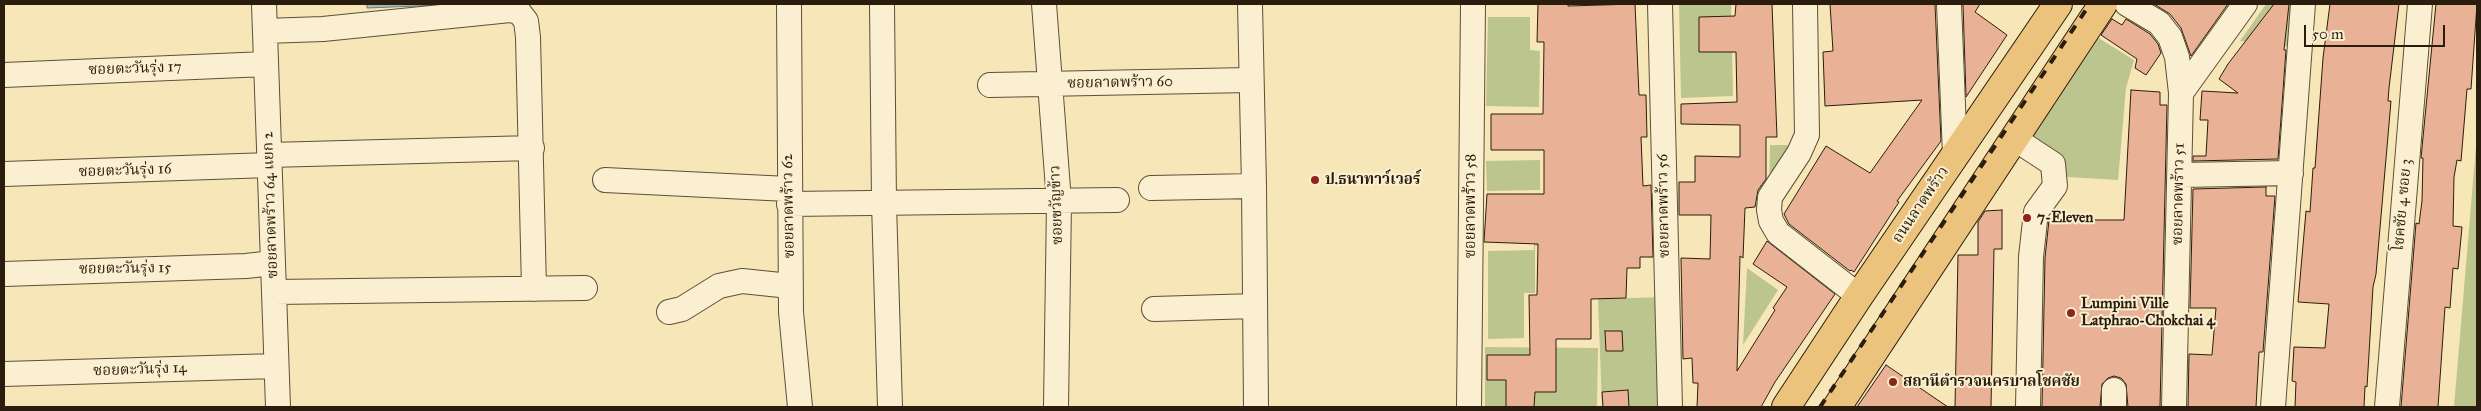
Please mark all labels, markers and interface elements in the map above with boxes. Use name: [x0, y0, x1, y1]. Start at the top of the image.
scale bar: [2306, 15, 2447, 47]
text: 50 m: [2312, 25, 2344, 43]
street label: ซอยตะวันรุ่ง 17: [88, 58, 182, 80]
street label: ซอยลาดพร้าว 60: [1067, 73, 1173, 93]
street label: ซอยลาดพร้าว 64 แยก 2: [259, 131, 283, 279]
street label: ซอยลาดพร้าว 51: [2169, 143, 2189, 245]
street label: ซอยลาดพร้าว 62: [779, 154, 799, 258]
street label: ซอยลาดพร้าว 58: [1462, 154, 1480, 258]
street label: ซอยลาดพร้าว 56: [1654, 154, 1674, 258]
street label: โชคชัย 4 ซอย 3: [2390, 158, 2416, 252]
street label: ซอยตะวันรุ่ง 16: [78, 160, 172, 182]
street label: ถนนลาดพร้าว: [1889, 163, 1953, 247]
street label: ซอยขวัญข้าว: [1047, 165, 1067, 245]
place label: ป.ธนาทาว์เวอร์: [1325, 171, 1420, 189]
marker: ป.ธนาทาว์เวอร์: [1309, 174, 1321, 186]
place label: 7-Eleven: [2037, 209, 2093, 227]
marker: 7-Eleven: [2021, 212, 2033, 224]
street label: ซอยตะวันรุ่ง 15: [79, 259, 171, 279]
place label: Lumpini Ville Latphrao-Chokchai 4: [2081, 295, 2215, 330]
marker: Lumpini Ville Latphrao-Chokchai 4: [2065, 307, 2077, 319]
street label: ซอยตะวันรุ่ง 14: [93, 359, 187, 381]
place label: สถานีตำรวจนครบาลโชคชัย: [1903, 373, 2080, 391]
marker: สถานีตำรวจนครบาลโชคชัย: [1887, 376, 1899, 388]

